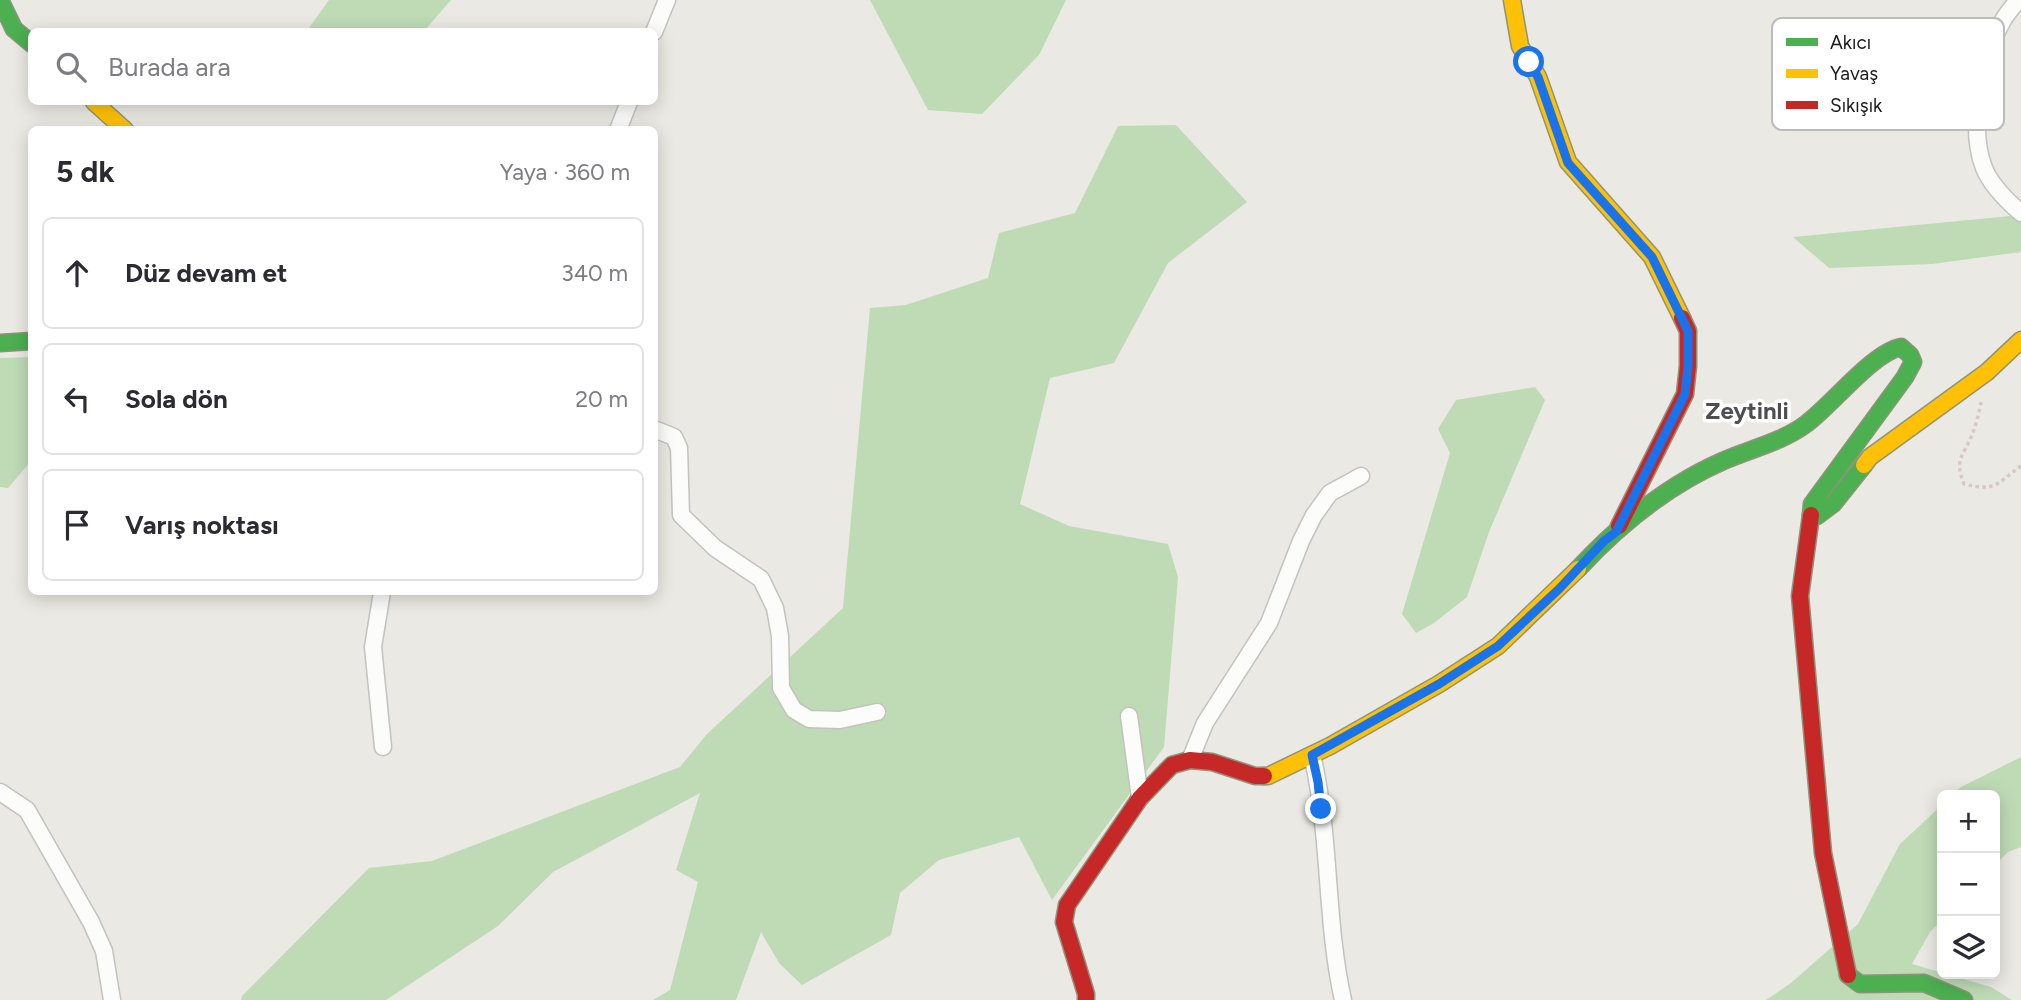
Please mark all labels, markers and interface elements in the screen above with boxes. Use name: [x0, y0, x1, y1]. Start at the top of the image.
legend: [1772, 18, 2004, 130]
search box: [28, 28, 658, 105]
text: Akıcı: [1830, 31, 1871, 54]
route start: [1513, 46, 1544, 77]
icon: search: [52, 48, 90, 86]
text: Burada ara: [108, 51, 231, 83]
text: Yavaş: [1830, 62, 1878, 85]
text: Sıkışık: [1830, 94, 1883, 117]
text: 5 dk: [56, 153, 115, 190]
text: Yaya · 360 m: [500, 158, 630, 186]
icon: ahead: [58, 254, 96, 292]
text: Düz devam et: [125, 257, 287, 289]
text: 340 m: [561, 259, 628, 287]
icon: left: [58, 380, 96, 418]
text: Sola dön: [125, 383, 228, 415]
text: 20 m: [575, 385, 628, 413]
district label: Zeytinli: [1705, 396, 1789, 425]
icon: arrive: [58, 506, 96, 544]
text: Varış noktası: [125, 509, 279, 541]
map controls: [1937, 790, 2000, 979]
button: +: [1937, 790, 2000, 853]
route end: [1305, 793, 1336, 824]
button: −: [1937, 853, 2000, 916]
button: layers: [1937, 916, 2000, 979]

